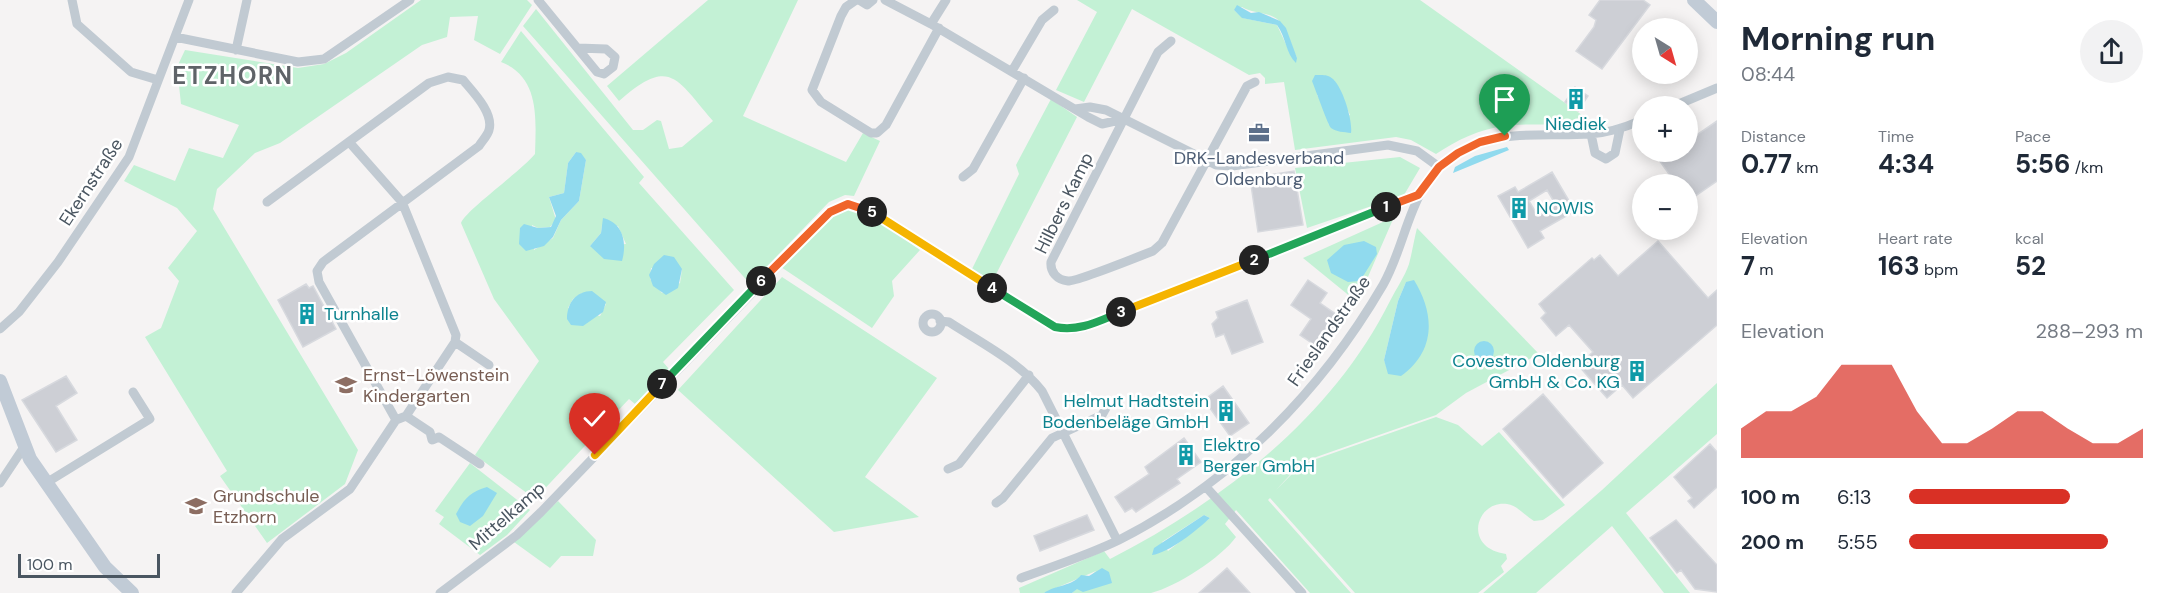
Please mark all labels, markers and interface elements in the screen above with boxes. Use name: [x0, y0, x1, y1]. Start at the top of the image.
text: Morning run: [1741, 17, 1935, 60]
north arrow: [1632, 18, 1698, 84]
map controls: [1632, 18, 1698, 240]
button: share: [2080, 20, 2143, 83]
district label: ETZHORN: [172, 60, 294, 91]
text: 08:44: [1741, 61, 1795, 87]
pin: [1479, 74, 1530, 136]
icon: arrive: [1488, 83, 1521, 116]
building icon: Niediek: [1564, 87, 1588, 111]
button: +: [1632, 96, 1698, 162]
place label: Niediek: [1545, 112, 1607, 136]
office icon: DRK-Landesverband Oldenburg: [1247, 121, 1271, 145]
text: Distance: [1741, 126, 1806, 147]
text: Time: [1878, 126, 1914, 147]
text: Pace: [2015, 126, 2051, 147]
street label: Ekernstraße: [54, 134, 128, 230]
place label: DRK-Landesverband Oldenburg: [1174, 146, 1344, 191]
text: 0.77: [1741, 147, 1792, 181]
text: 4:34: [1878, 147, 1934, 181]
text: 5:56: [2015, 147, 2070, 181]
street label: Hilbers Kamp: [1029, 148, 1099, 258]
text: km: [1792, 157, 1819, 178]
text: /km: [2070, 157, 2103, 178]
button: −: [1632, 174, 1698, 240]
pin: 1: [1371, 192, 1401, 222]
text: 1: [1383, 196, 1389, 217]
building icon: NOWIS: [1507, 196, 1531, 220]
place label: NOWIS: [1536, 196, 1594, 220]
pin: 5: [857, 197, 887, 227]
text: 5: [867, 201, 877, 222]
text: Elevation: [1741, 228, 1808, 249]
text: Heart rate: [1878, 228, 1953, 249]
text: kcal: [2015, 228, 2044, 249]
pin: 2: [1239, 245, 1269, 275]
text: 2: [1249, 249, 1259, 270]
text: 7: [1741, 249, 1755, 283]
text: 163: [1878, 249, 1920, 283]
text: 52: [2015, 249, 2046, 283]
text: m: [1755, 259, 1773, 280]
text: bpm: [1920, 259, 1958, 280]
pin: 6: [746, 266, 776, 296]
text: 6: [756, 270, 766, 291]
street label: Frieslandstraße: [1282, 271, 1376, 391]
pin: 4: [977, 273, 1007, 303]
text: 4: [987, 277, 997, 298]
pin: 3: [1106, 297, 1136, 327]
text: 3: [1116, 301, 1126, 322]
building icon: Turnhalle: [295, 302, 319, 326]
place label: Turnhalle: [324, 302, 399, 326]
text: Elevation: [1741, 318, 1824, 344]
text: 288–293 m: [2036, 318, 2143, 344]
place label: Covestro Oldenburg GmbH & Co. KG: [1452, 349, 1620, 394]
building icon: Covestro Oldenburg GmbH & Co. KG: [1625, 359, 1649, 383]
place label: Ernst-Löwenstein Kindergarten: [363, 363, 509, 408]
pin: 7: [647, 369, 677, 399]
school or university icon: Ernst-Löwenstein Kindergarten: [334, 373, 358, 397]
text: 7: [658, 373, 666, 394]
place label: Helmut Hadtstein Bodenbeläge GmbH: [1042, 389, 1209, 434]
pin: [569, 393, 620, 455]
building icon: Helmut Hadtstein Bodenbeläge GmbH: [1214, 399, 1238, 423]
icon: check: [578, 402, 611, 435]
place label: Elektro Berger GmbH: [1203, 433, 1315, 478]
building icon: Elektro Berger GmbH: [1174, 443, 1198, 467]
street label: Mittelkamp: [464, 476, 550, 556]
place label: Grundschule Etzhorn: [213, 484, 319, 529]
text: 100 m: [1741, 484, 1800, 510]
text: 6:13: [1837, 484, 1872, 510]
school or university icon: Grundschule Etzhorn: [184, 494, 208, 518]
text: 200 m: [1741, 529, 1804, 555]
text: 5:55: [1837, 529, 1878, 555]
scale bar: [18, 551, 160, 578]
text: 100 m: [27, 554, 72, 575]

